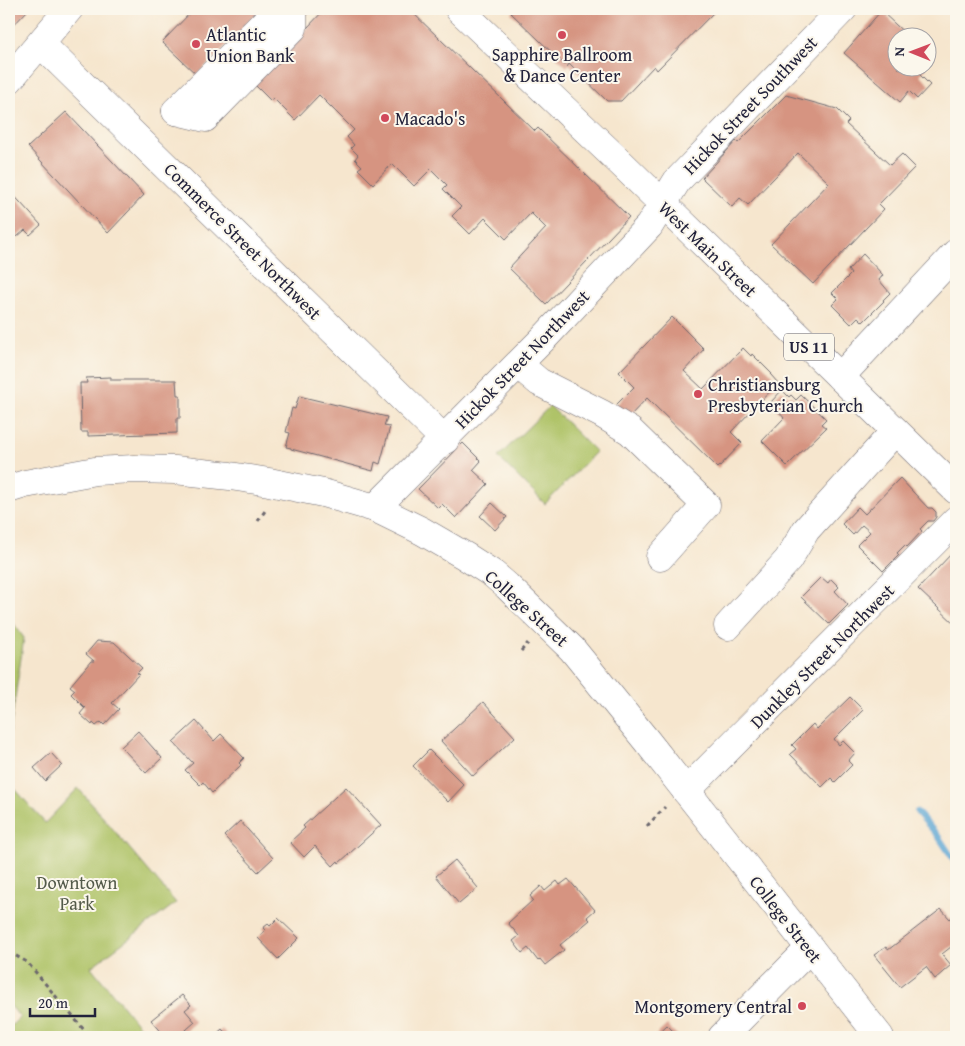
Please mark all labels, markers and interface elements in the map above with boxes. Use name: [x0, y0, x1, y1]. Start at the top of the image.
place label: Atlantic Union Bank: [206, 21, 295, 69]
north arrow: [888, 28, 938, 78]
marker: Sapphire Ballroom & Dance Center: [556, 29, 568, 41]
street label: Hickok Street Southwest: [676, 29, 824, 180]
marker: Atlantic Union Bank: [190, 38, 202, 50]
place label: Sapphire Ballroom & Dance Center: [492, 41, 633, 89]
text: N: [889, 46, 909, 57]
place label: Macado's: [395, 105, 465, 132]
marker: Macado's: [379, 112, 391, 124]
street label: Commerce Street Northwest: [158, 156, 328, 326]
street label: West Main Street: [652, 195, 764, 304]
street label: Hickok Street Northwest: [448, 283, 596, 435]
road number: US 11: [784, 334, 834, 361]
place label: Christiansburg Presbyterian Church: [708, 371, 863, 419]
marker: Christiansburg Presbyterian Church: [692, 388, 704, 400]
street label: College Street: [479, 563, 575, 653]
street label: Dunkley Street Northwest: [743, 577, 901, 735]
park label: Downtown Park: [37, 869, 117, 917]
street label: College Street: [743, 870, 829, 969]
scale bar: [30, 986, 95, 1018]
text: 20 m: [38, 992, 69, 1013]
place label: Montgomery Central: [634, 993, 792, 1020]
marker: Montgomery Central: [796, 1000, 808, 1012]

